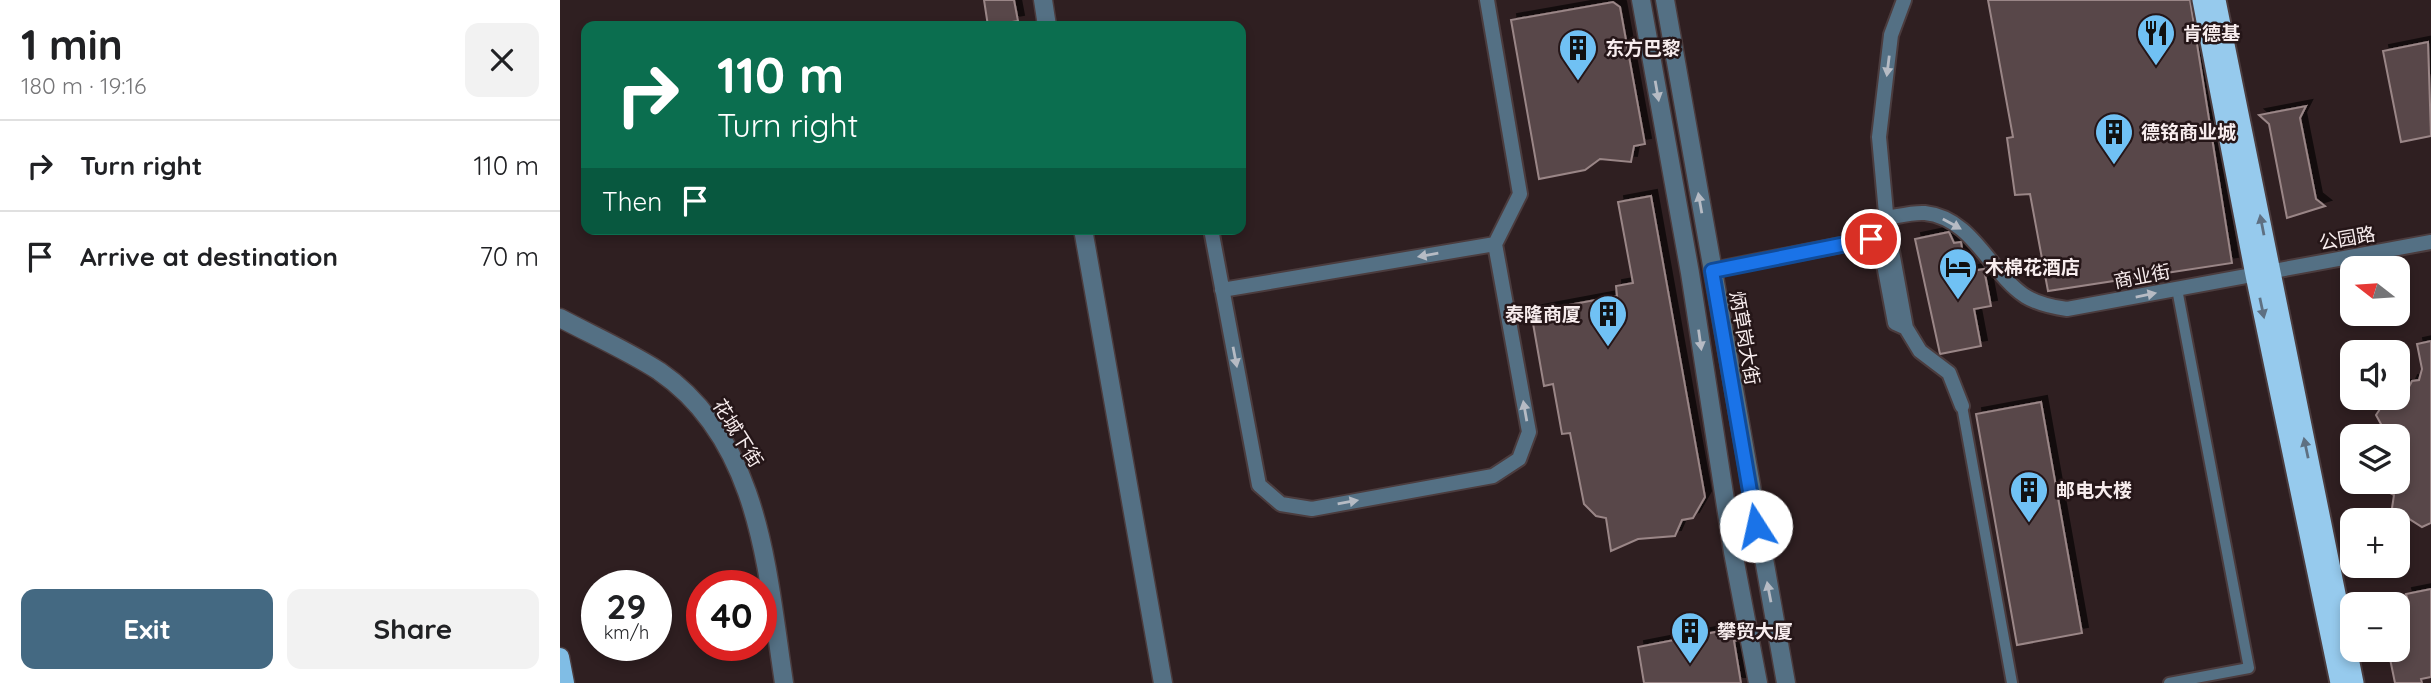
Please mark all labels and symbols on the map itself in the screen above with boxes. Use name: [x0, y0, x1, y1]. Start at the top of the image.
restaurant icon: 肯德基: [2135, 12, 2177, 67]
place label: 肯德基: [2183, 21, 2241, 45]
building icon: 东方巴黎: [1557, 27, 1599, 82]
place label: 东方巴黎: [1605, 36, 1681, 60]
one-way arrow: [1882, 55, 1893, 77]
one-way arrow: [1652, 80, 1663, 102]
building icon: 德铭商业城: [2093, 111, 2135, 166]
place label: 德铭商业城: [2141, 120, 2236, 144]
one-way arrow: [1694, 192, 1705, 214]
pin: [1841, 209, 1901, 269]
one-way arrow: [2256, 214, 2267, 236]
one-way arrow: [1943, 218, 1963, 230]
street label: 公园路: [2317, 221, 2377, 255]
hotel icon: 木棉花酒店: [1937, 246, 1979, 301]
one-way arrow: [1416, 250, 1438, 261]
place label: 木棉花酒店: [1985, 255, 2080, 279]
north arrow: [2340, 256, 2410, 326]
street label: 商业街: [2112, 259, 2172, 293]
street label: 炳草岗大街: [1725, 289, 1765, 387]
one-way arrow: [2135, 289, 2157, 300]
building icon: 泰隆商厦: [1587, 293, 1629, 348]
one-way arrow: [2257, 297, 2268, 319]
place label: 泰隆商厦: [1505, 302, 1581, 326]
one-way arrow: [1695, 330, 1706, 352]
one-way arrow: [1230, 346, 1241, 368]
street label: 花城下街: [708, 394, 768, 472]
one-way arrow: [1519, 400, 1530, 422]
one-way arrow: [2301, 437, 2312, 459]
building icon: 邮电大楼: [2008, 469, 2050, 524]
place label: 邮电大楼: [2056, 478, 2132, 502]
position arrow: [1719, 489, 1793, 563]
one-way arrow: [1337, 497, 1359, 508]
speed limit sign: 40: [686, 570, 777, 661]
one-way arrow: [1764, 581, 1775, 603]
building icon: 攀贸大厦: [1669, 610, 1711, 665]
place label: 攀贸大厦: [1717, 619, 1793, 643]

